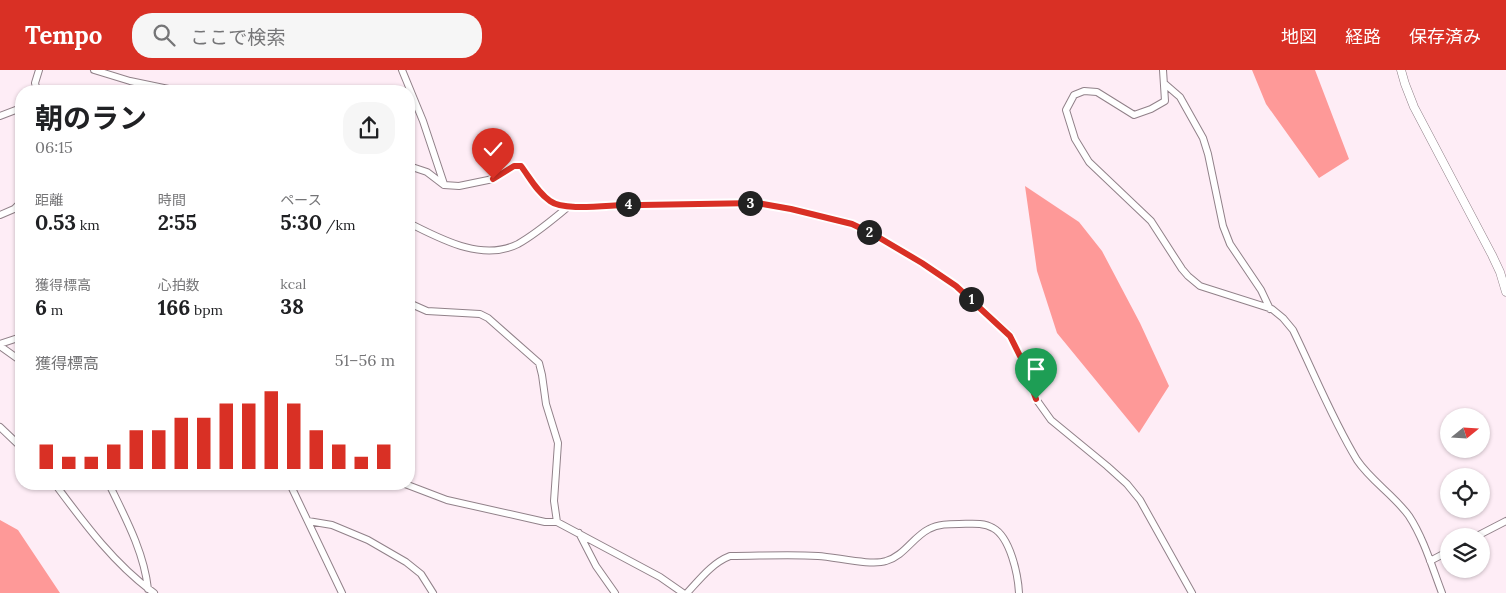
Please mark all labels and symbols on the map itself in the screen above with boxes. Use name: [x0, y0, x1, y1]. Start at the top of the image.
pin: [472, 128, 514, 179]
pin: 3: [738, 190, 762, 216]
pin: 4: [616, 192, 640, 216]
pin: 2: [856, 220, 882, 244]
pin: 1: [958, 286, 984, 312]
pin: [1015, 348, 1057, 399]
north arrow: [1440, 408, 1490, 458]

